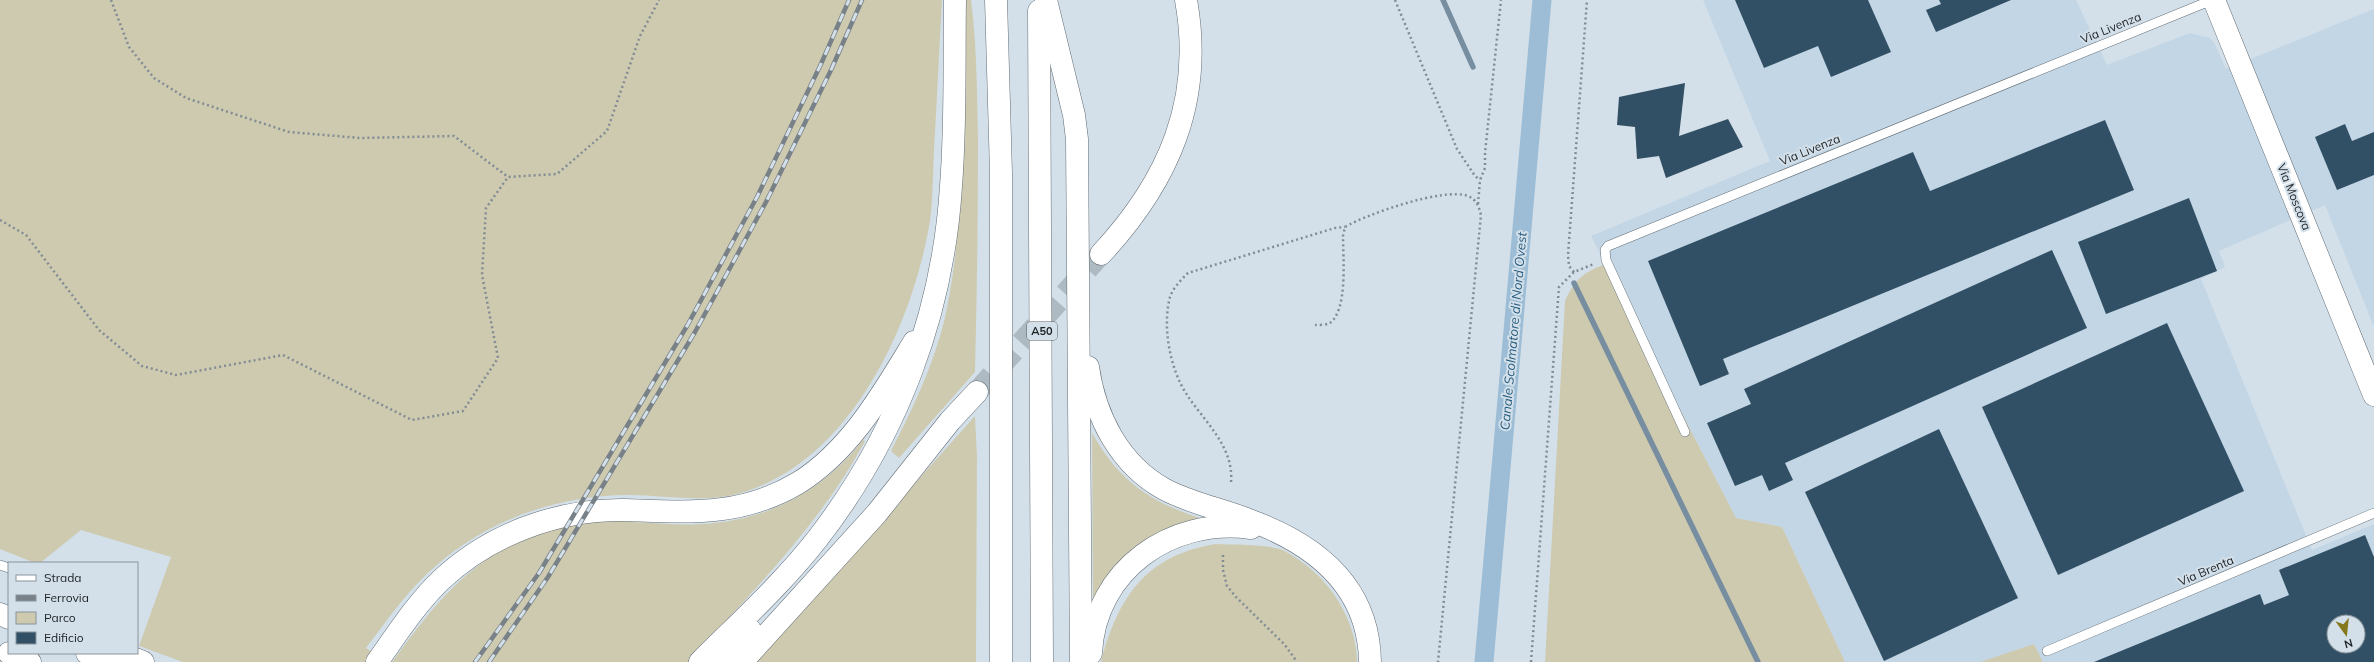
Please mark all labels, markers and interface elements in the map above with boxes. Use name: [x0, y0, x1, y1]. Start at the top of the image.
street label: Via Livenza: [2078, 9, 2143, 47]
street label: Via Livenza: [1777, 131, 1842, 169]
street label: Via Moscova: [2274, 161, 2315, 232]
water label: Canale Scolmatore di Nord Ovest: [1496, 231, 1530, 431]
road number: A50: [1027, 322, 1057, 340]
street label: Via Brenta: [2176, 552, 2236, 589]
legend: [8, 562, 138, 654]
text: Strada: [44, 570, 82, 585]
text: Ferrovia: [44, 590, 89, 605]
text: Parco: [44, 610, 76, 625]
north arrow: [2326, 614, 2366, 654]
text: Edificio: [44, 630, 84, 645]
text: N: [2343, 636, 2354, 651]

